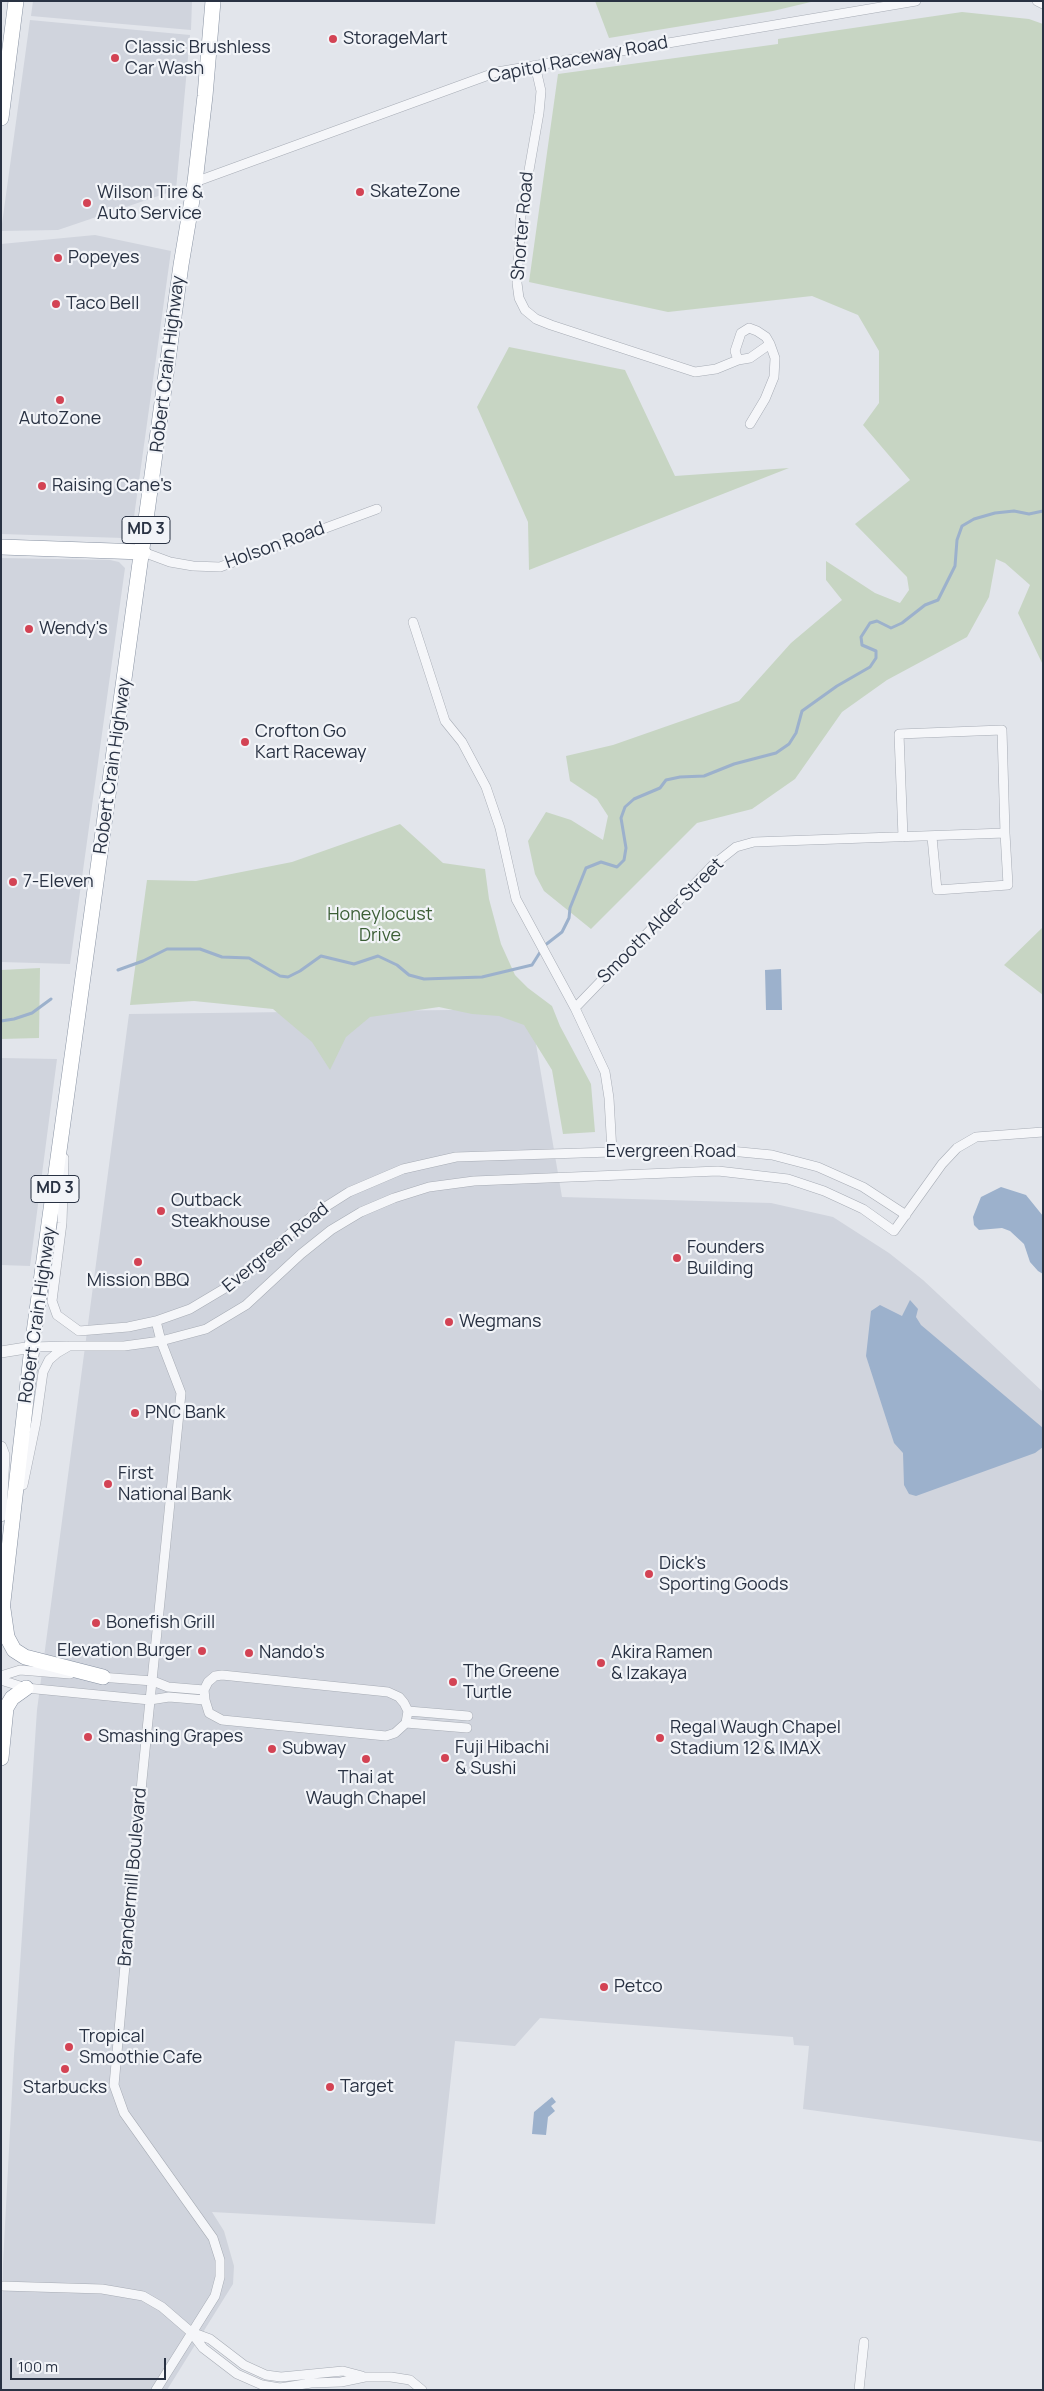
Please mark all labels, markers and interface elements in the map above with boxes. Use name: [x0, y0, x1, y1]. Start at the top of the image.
place label: StorageMart: [343, 28, 448, 50]
street label: Capitol Raceway Road: [486, 32, 670, 88]
marker: StorageMart: [327, 33, 339, 45]
place label: Classic Brushless Car Wash: [125, 37, 271, 80]
marker: Classic Brushless Car Wash: [109, 52, 121, 64]
street label: Shorter Road: [507, 171, 539, 281]
place label: SkateZone: [370, 181, 460, 203]
place label: Wilson Tire & Auto Service: [97, 182, 203, 224]
marker: SkateZone: [354, 186, 366, 198]
marker: Wilson Tire & Auto Service: [81, 197, 93, 209]
place label: Popeyes: [68, 247, 140, 269]
marker: Popeyes: [52, 252, 64, 264]
street label: Robert Crain Highway: [146, 274, 190, 454]
place label: Taco Bell: [66, 293, 139, 315]
marker: Taco Bell: [50, 298, 62, 310]
marker: AutoZone: [54, 394, 66, 406]
place label: AutoZone: [19, 408, 101, 430]
place label: Raising Cane's: [52, 475, 172, 497]
marker: Raising Cane's: [36, 480, 48, 492]
road number: MD 3: [122, 516, 170, 544]
street label: Holson Road: [222, 518, 328, 574]
place label: Wendy's: [39, 618, 108, 640]
marker: Wendy's: [23, 623, 35, 635]
street label: Robert Crain Highway: [90, 676, 136, 856]
place label: Crofton Go Kart Raceway: [255, 721, 366, 764]
marker: Crofton Go Kart Raceway: [239, 736, 251, 748]
street label: Smooth Alder Street: [594, 854, 728, 988]
place label: 7-Eleven: [23, 871, 94, 893]
marker: 7-Eleven: [7, 876, 19, 888]
park label: Honeylocust Drive: [327, 904, 433, 946]
street label: Evergreen Road: [606, 1141, 736, 1163]
road number: MD 3: [31, 1176, 79, 1202]
place label: Outback Steakhouse: [171, 1190, 270, 1232]
street label: Evergreen Road: [219, 1199, 333, 1297]
marker: Outback Steakhouse: [155, 1205, 167, 1217]
street label: Robert Crain Highway: [15, 1225, 61, 1405]
place label: Founders Building: [687, 1237, 765, 1280]
marker: Founders Building: [671, 1252, 683, 1264]
marker: Mission BBQ: [132, 1256, 144, 1268]
place label: Mission BBQ: [87, 1270, 189, 1292]
place label: Wegmans: [459, 1311, 541, 1333]
marker: Wegmans: [443, 1316, 455, 1328]
place label: PNC Bank: [145, 1402, 225, 1424]
marker: PNC Bank: [129, 1407, 141, 1419]
place label: First National Bank: [118, 1463, 232, 1506]
marker: First National Bank: [102, 1478, 114, 1490]
place label: Dick's Sporting Goods: [659, 1553, 788, 1596]
marker: Dick's Sporting Goods: [643, 1568, 655, 1580]
place label: Bonefish Grill: [106, 1612, 215, 1634]
marker: Bonefish Grill: [90, 1617, 102, 1629]
place label: Elevation Burger: [57, 1640, 192, 1662]
place label: Nando's: [259, 1642, 325, 1664]
place label: Akira Ramen & Izakaya: [611, 1642, 713, 1685]
marker: Elevation Burger: [196, 1645, 208, 1657]
marker: Nando's: [243, 1647, 255, 1659]
marker: Akira Ramen & Izakaya: [595, 1657, 607, 1669]
place label: The Greene Turtle: [463, 1661, 559, 1704]
marker: The Greene Turtle: [447, 1676, 459, 1688]
place label: Regal Waugh Chapel Stadium 12 & IMAX: [670, 1717, 841, 1760]
place label: Smashing Grapes: [98, 1726, 243, 1748]
marker: Smashing Grapes: [82, 1731, 94, 1743]
marker: Regal Waugh Chapel Stadium 12 & IMAX: [654, 1732, 666, 1744]
place label: Fuji Hibachi & Sushi: [455, 1737, 549, 1780]
place label: Subway: [282, 1738, 346, 1760]
marker: Subway: [266, 1743, 278, 1755]
marker: Fuji Hibachi & Sushi: [439, 1752, 451, 1764]
marker: Thai at Waugh Chapel: [360, 1753, 372, 1765]
place label: Thai at Waugh Chapel: [306, 1767, 426, 1810]
street label: Brandermill Boulevard: [114, 1787, 152, 1967]
place label: Petco: [614, 1976, 663, 1998]
marker: Petco: [598, 1981, 610, 1993]
place label: Tropical Smoothie Cafe: [79, 2026, 202, 2068]
marker: Tropical Smoothie Cafe: [63, 2041, 75, 2053]
marker: Starbucks: [59, 2063, 71, 2075]
place label: Target: [340, 2076, 394, 2098]
place label: Starbucks: [23, 2077, 107, 2099]
marker: Target: [324, 2081, 336, 2093]
scale bar: [12, 2348, 169, 2380]
text: 100 m: [18, 2356, 58, 2377]

